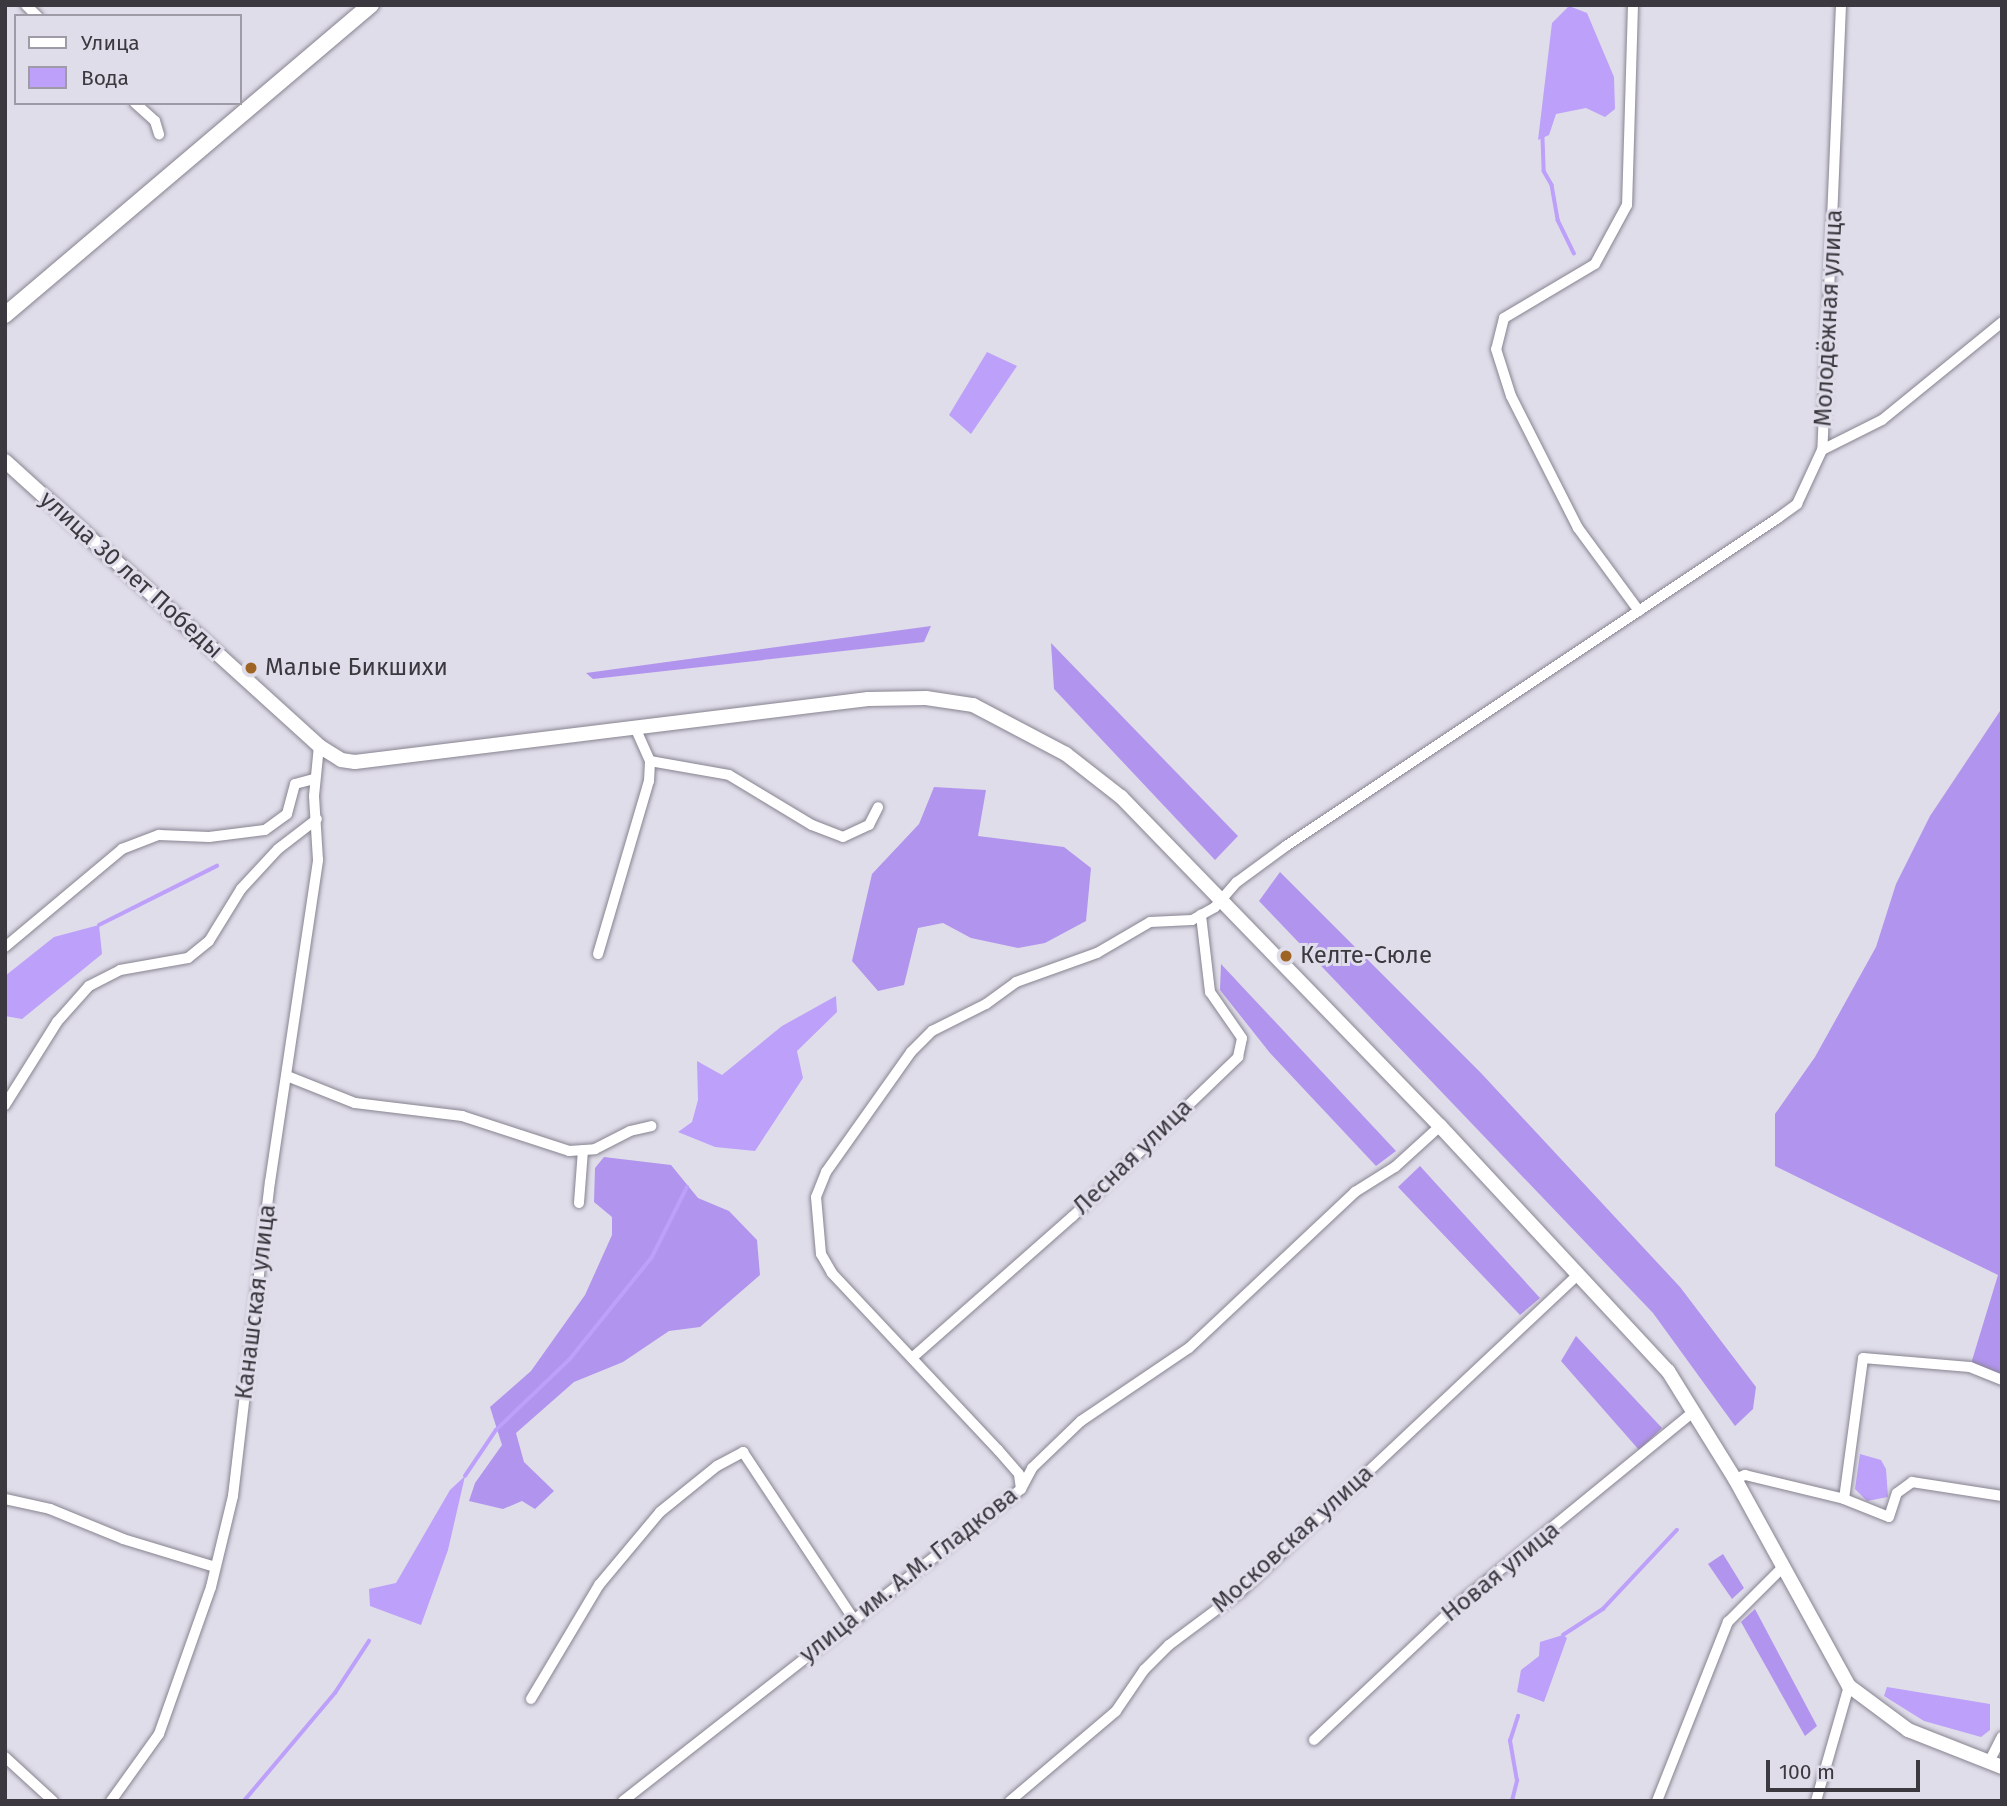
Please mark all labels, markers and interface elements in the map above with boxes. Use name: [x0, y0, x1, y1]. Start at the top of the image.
legend: [14, 14, 242, 105]
text: Улица: [81, 30, 140, 56]
text: Вода: [81, 65, 129, 91]
street label: Молодёжная улица: [1809, 209, 1849, 427]
street label: улица 30 лет Победы: [34, 485, 228, 665]
place label: Малые Бикшихи: [265, 654, 448, 682]
marker: Малые Бикшихи: [243, 660, 259, 676]
place label: Келте-Сюле: [1300, 942, 1432, 970]
marker: Келте-Сюле: [1278, 948, 1294, 964]
street label: Лесная улица: [1068, 1093, 1198, 1221]
street label: Канашская улица: [230, 1203, 282, 1401]
street label: Московская улица: [1206, 1459, 1380, 1619]
street label: улица им. А.М. Гладкова: [794, 1481, 1024, 1669]
street label: Новая улица: [1436, 1516, 1566, 1628]
scale bar: [1769, 1746, 1923, 1790]
text: 100 m: [1779, 1759, 1835, 1785]

